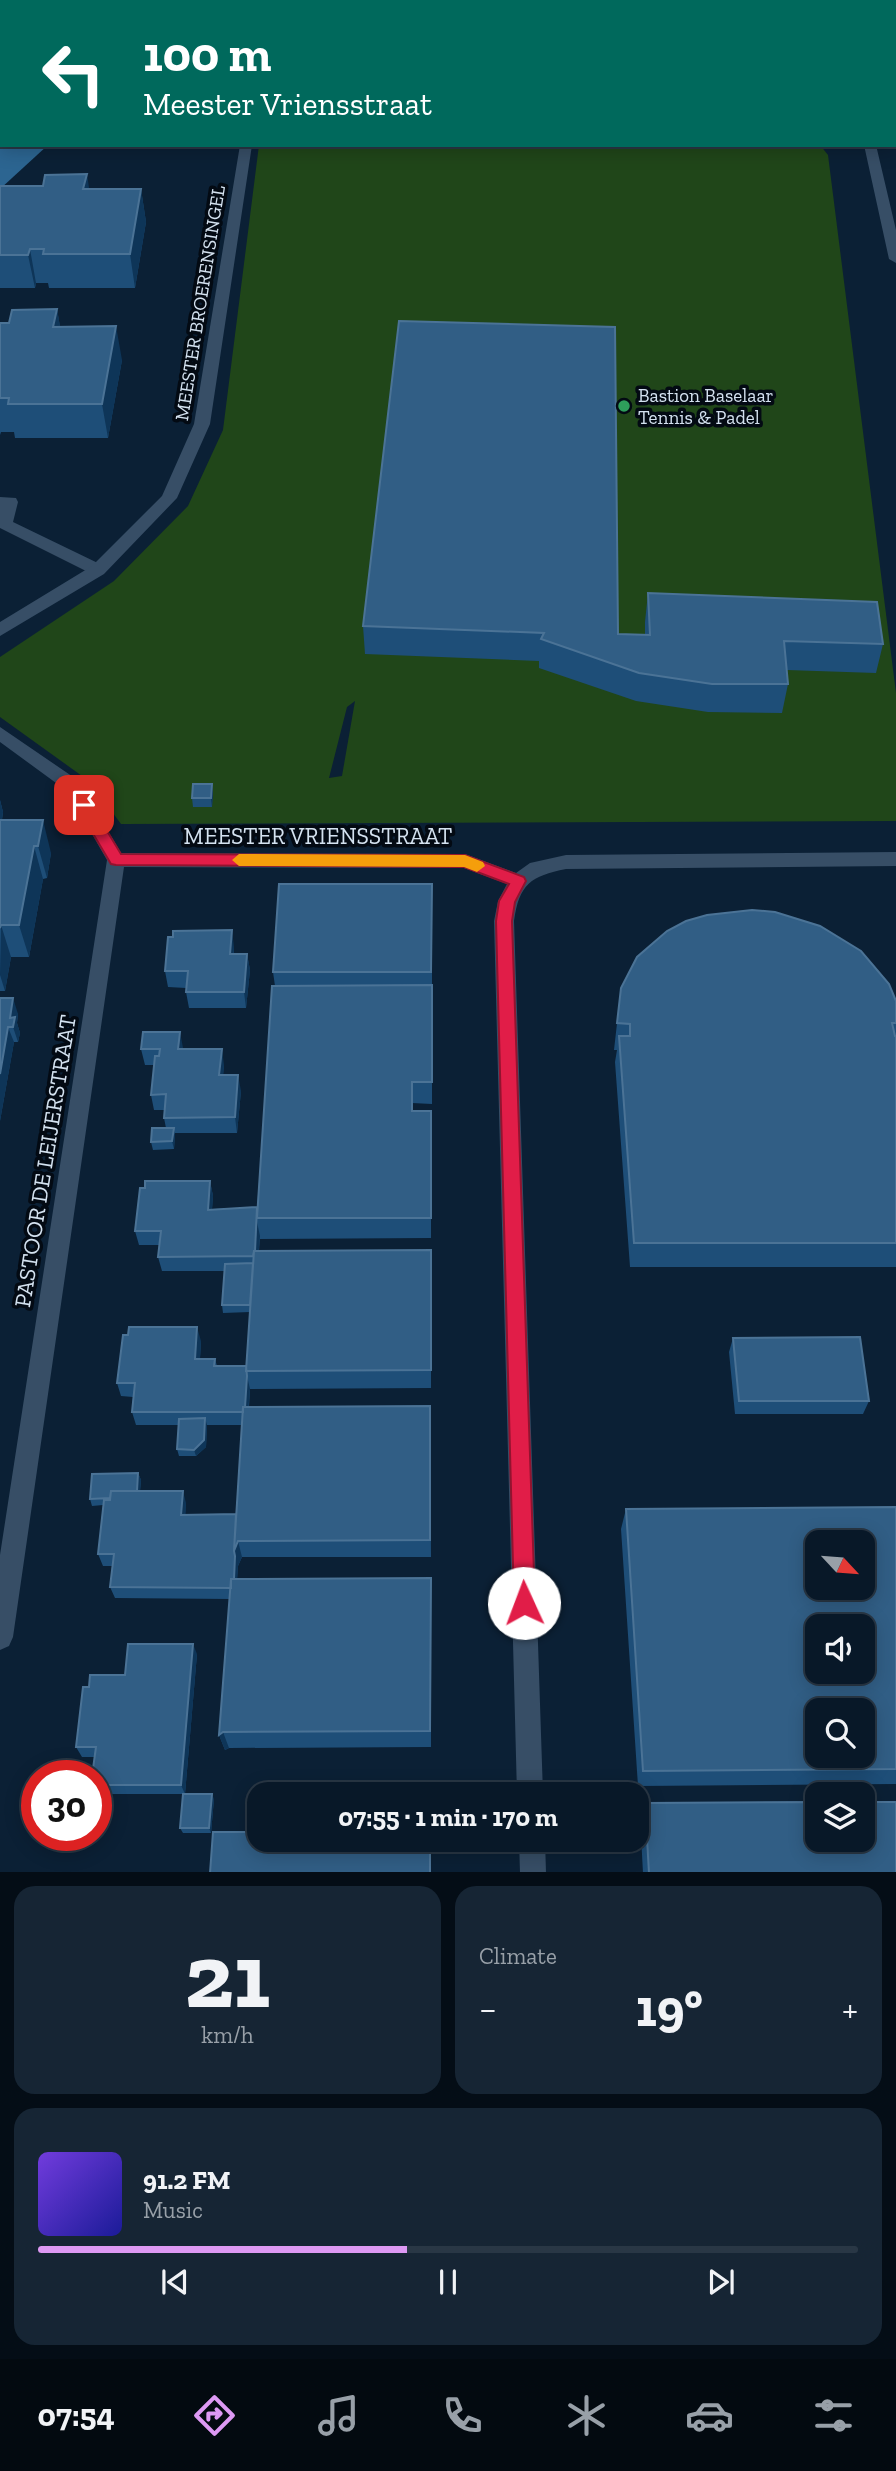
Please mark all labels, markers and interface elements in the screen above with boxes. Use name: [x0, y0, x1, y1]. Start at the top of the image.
text: 100 m: [143, 25, 271, 84]
icon: left: [28, 28, 119, 119]
text: Meester Vriensstraat: [143, 85, 432, 123]
street label: MEESTER BROERENSINGEL: [170, 183, 230, 422]
place label: Bastion Baselaar Tennis & Padel: [638, 384, 774, 429]
marker: Bastion Baselaar Tennis & Padel: [616, 398, 632, 414]
pin: [54, 775, 114, 835]
icon: arrive: [65, 786, 103, 824]
street label: MEESTER VRIENSSTRAAT: [184, 822, 452, 850]
street label: PASTOOR DE LEIJERSTRAAT: [8, 1013, 82, 1309]
north arrow: [805, 1530, 875, 1600]
map controls: [805, 1530, 875, 1852]
position arrow: [487, 1566, 561, 1640]
button: sound: [805, 1614, 875, 1684]
button: search: [805, 1698, 875, 1768]
speed limit sign: 30: [21, 1760, 112, 1851]
button: layers: [805, 1782, 875, 1852]
text: 07:55 · 1 min · 170 m: [338, 1801, 558, 1833]
text: 21: [185, 1921, 270, 2030]
text: Climate: [479, 1942, 557, 1970]
text: 19°: [636, 1977, 703, 2039]
text: −: [479, 1986, 497, 2032]
text: +: [842, 1986, 858, 2032]
text: km/h: [201, 2021, 254, 2049]
text: 91.2 FM: [143, 2164, 230, 2196]
text: Music: [143, 2196, 203, 2224]
icon: previous: [156, 2263, 194, 2301]
icon: pause: [429, 2263, 467, 2301]
icon: next: [702, 2263, 740, 2301]
icon: directions: [190, 2391, 239, 2440]
icon: music: [314, 2391, 363, 2440]
icon: phone: [438, 2391, 487, 2440]
icon: climate: [562, 2391, 611, 2440]
icon: car: [685, 2391, 734, 2440]
icon: filters: [809, 2391, 858, 2440]
text: 07:54: [37, 2396, 115, 2434]

